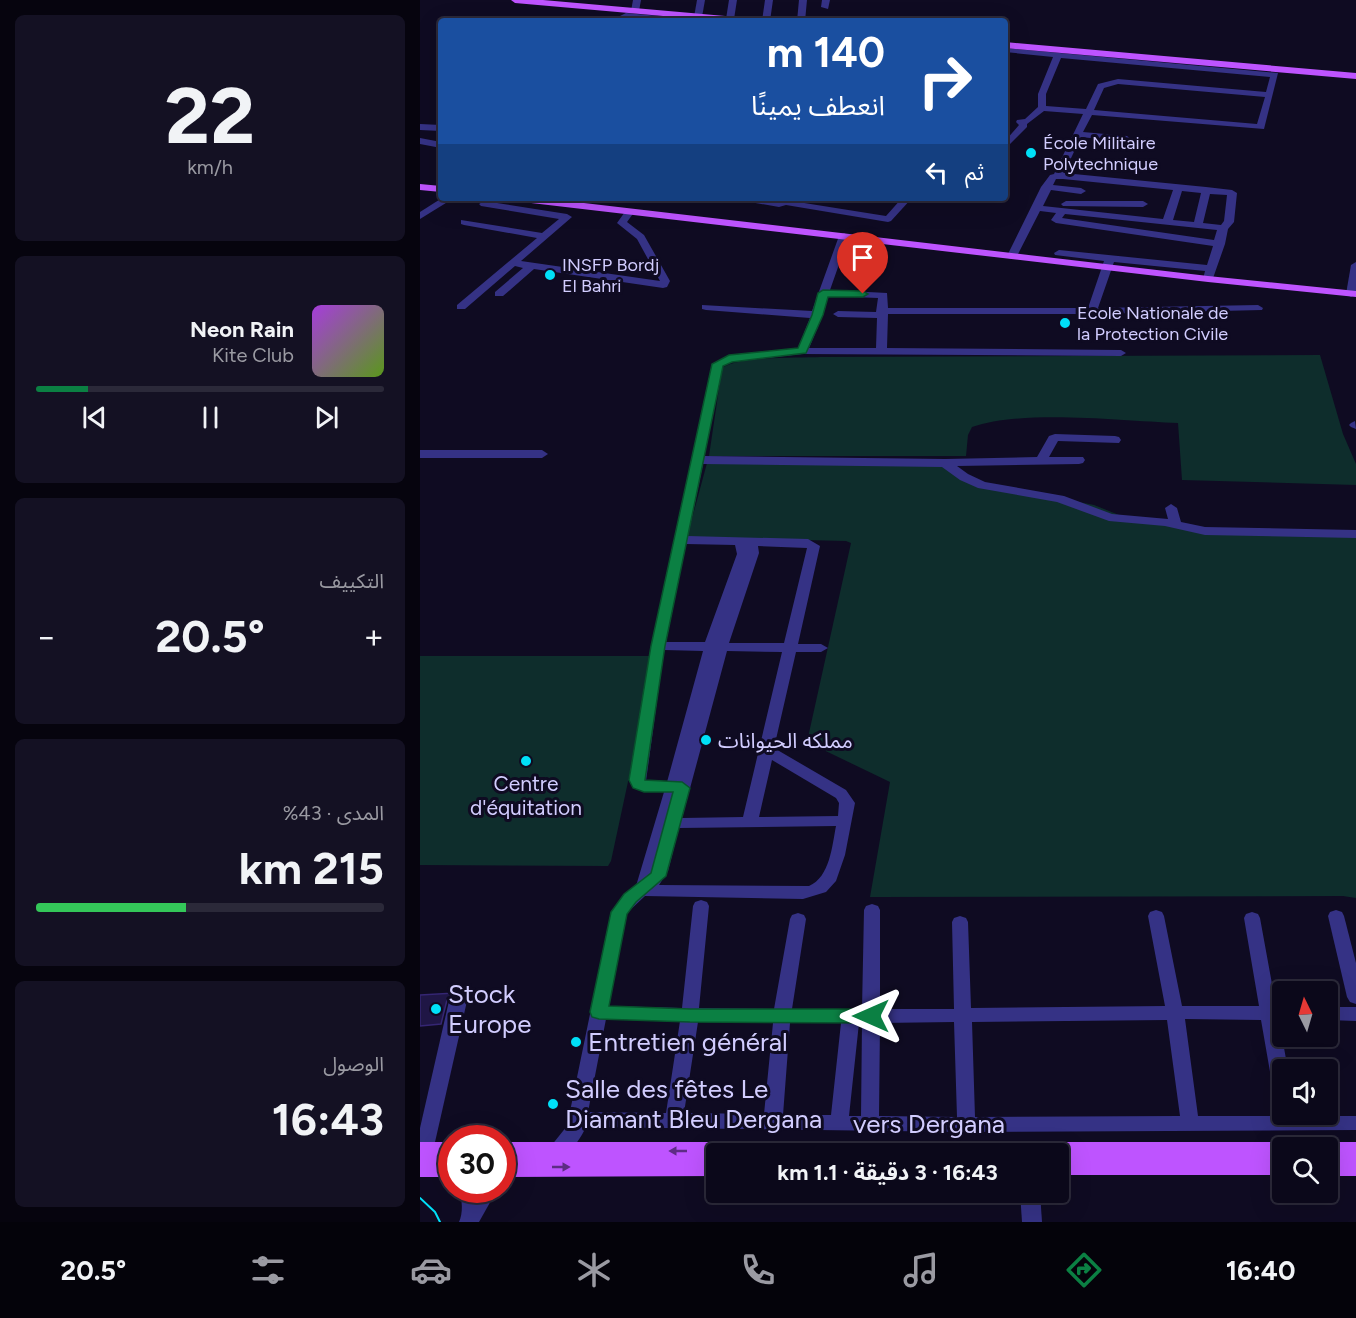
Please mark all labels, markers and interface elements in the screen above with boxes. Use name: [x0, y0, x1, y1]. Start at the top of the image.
text: 140 m: [767, 27, 885, 78]
icon: right: [906, 42, 984, 120]
text: 22: [165, 69, 255, 163]
text: انعطف يمينًا: [751, 89, 885, 122]
place label: École Militaire Polytechnique: [1043, 132, 1158, 175]
marker: École Militaire Polytechnique: [1024, 146, 1038, 160]
text: km/h: [187, 155, 233, 179]
icon: left: [920, 156, 953, 189]
text: ثم: [965, 159, 984, 186]
pin: [837, 232, 888, 294]
icon: arrive: [846, 241, 879, 274]
place label: INSFP Bordj El Bahri: [562, 254, 659, 297]
marker: INSFP Bordj El Bahri: [543, 268, 557, 282]
place label: Ecole Nationale de la Protection Civile: [1077, 302, 1229, 345]
text: Neon Rain: [190, 316, 294, 343]
marker: Ecole Nationale de la Protection Civile: [1058, 316, 1072, 330]
text: Kite Club: [212, 343, 294, 367]
icon: previous: [78, 401, 111, 434]
icon: pause: [194, 401, 227, 434]
icon: next: [310, 401, 343, 434]
text: التكييف: [320, 569, 384, 593]
text: 20.5°: [155, 609, 265, 663]
text: −: [36, 617, 57, 656]
text: +: [363, 617, 384, 656]
place label: مملكه الحيوانات: [718, 728, 853, 753]
marker: مملكه الحيوانات: [699, 733, 713, 747]
marker: Centre d'équitation: [519, 754, 533, 768]
place label: Centre d'équitation: [470, 771, 582, 820]
text: المدى · 43%: [283, 801, 384, 825]
text: 215 km: [239, 841, 384, 895]
place label: Stock Europe: [448, 978, 531, 1040]
north arrow: [1272, 981, 1338, 1047]
map controls: [1272, 981, 1338, 1203]
position arrow: [839, 984, 903, 1048]
marker: Stock Europe: [429, 1002, 443, 1016]
place label: Entretien général: [588, 1026, 788, 1058]
marker: Entretien général: [569, 1035, 583, 1049]
text: الوصول: [323, 1052, 384, 1076]
button: sound: [1272, 1059, 1338, 1125]
place label: Salle des fêtes Le Diamant Bleu Dergana: [565, 1073, 822, 1135]
text: 16:43: [272, 1092, 384, 1146]
marker: Salle des fêtes Le Diamant Bleu Dergana: [546, 1097, 560, 1111]
street label: vers Dergana: [853, 1108, 1005, 1140]
speed limit sign: 30: [438, 1125, 516, 1203]
button: search: [1272, 1137, 1338, 1203]
one-way arrow: [669, 1146, 688, 1156]
text: 16:43 · 3 دقيقة · 1.1 km: [777, 1159, 998, 1186]
one-way arrow: [551, 1162, 570, 1172]
icon: filters: [247, 1249, 289, 1291]
icon: car: [410, 1249, 452, 1291]
icon: climate: [573, 1249, 615, 1291]
icon: phone: [737, 1249, 779, 1291]
icon: music: [900, 1249, 942, 1291]
icon: directions: [1063, 1249, 1105, 1291]
text: 20.5°: [61, 1254, 126, 1287]
text: 16:40: [1226, 1254, 1295, 1287]

